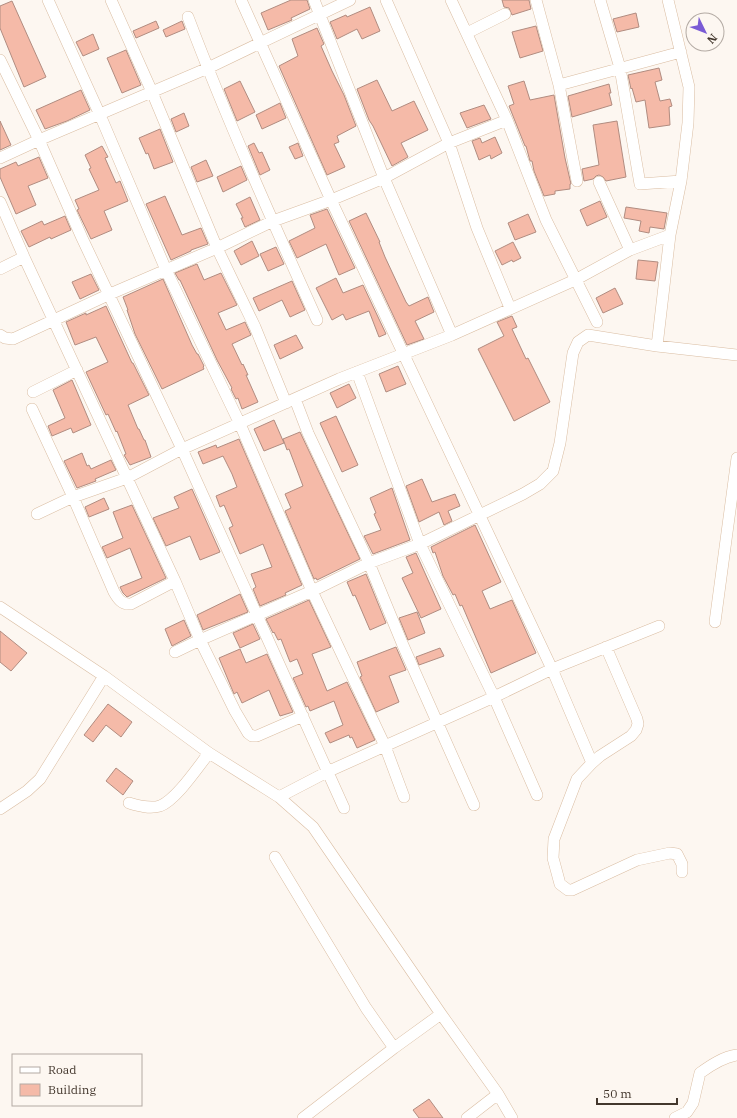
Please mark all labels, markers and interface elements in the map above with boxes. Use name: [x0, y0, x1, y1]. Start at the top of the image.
north arrow: [685, 12, 725, 52]
text: N: [704, 31, 720, 47]
legend: [12, 1054, 142, 1106]
text: Road: [48, 1062, 77, 1077]
scale bar: [597, 1080, 677, 1106]
text: Building: [48, 1082, 96, 1097]
text: 50 m: [603, 1086, 632, 1101]

